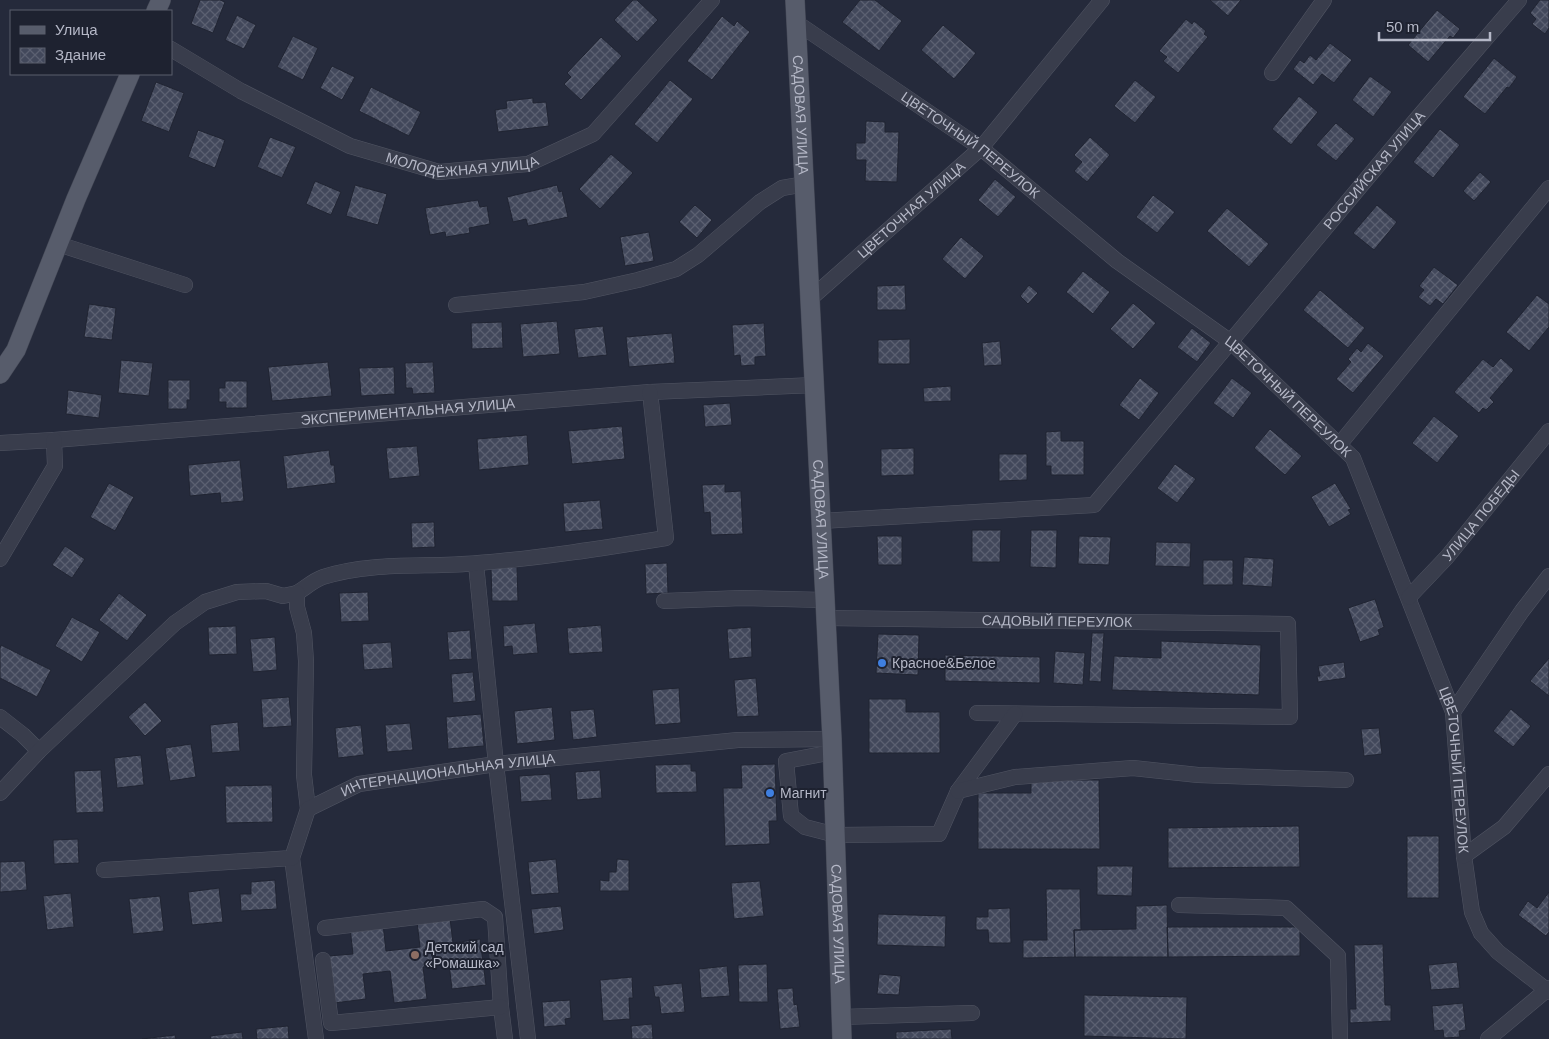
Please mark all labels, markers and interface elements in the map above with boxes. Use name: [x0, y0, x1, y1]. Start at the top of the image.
legend: [10, 10, 172, 75]
scale bar: [1379, 10, 1490, 42]
text: 50 m: [1386, 18, 1419, 35]
text: Улица: [55, 21, 98, 38]
text: Здание: [55, 46, 106, 63]
street label: САДОВАЯ УЛИЦА: [790, 55, 812, 176]
street label: ЦВЕТОЧНЫЙ ПЕРЕУЛОК: [898, 88, 1043, 202]
street label: РОССИЙСКАЯ УЛИЦА: [1320, 107, 1428, 232]
street label: МОЛОДЁЖНАЯ УЛИЦА: [384, 149, 542, 180]
street label: ЦВЕТОЧНАЯ УЛИЦА: [854, 158, 969, 261]
street label: ЦВЕТОЧНЫЙ ПЕРЕУЛОК: [1222, 332, 1355, 461]
street label: ЭКСПЕРИМЕНТАЛЬНАЯ УЛИЦА: [300, 395, 516, 428]
street label: САДОВАЯ УЛИЦА: [810, 459, 832, 580]
street label: УЛИЦА ПОБЕДЫ: [1439, 466, 1523, 564]
street label: САДОВЫЙ ПЕРЕУЛОК: [982, 612, 1133, 630]
place label: Красное&Белое: [892, 655, 996, 671]
marker: Красное&Белое: [876, 657, 888, 669]
street label: ЦВЕТОЧНЫЙ ПЕРЕУЛОК: [1436, 684, 1472, 855]
street label: ИНТЕРНАЦИОНАЛЬНАЯ УЛИЦА: [338, 750, 557, 800]
place label: Магнит: [780, 785, 827, 801]
marker: Магнит: [764, 787, 776, 799]
street label: САДОВАЯ УЛИЦА: [828, 864, 848, 985]
place label: Детский сад «Ромашка»: [425, 939, 504, 971]
marker: Детский сад «Ромашка»: [409, 949, 421, 961]

